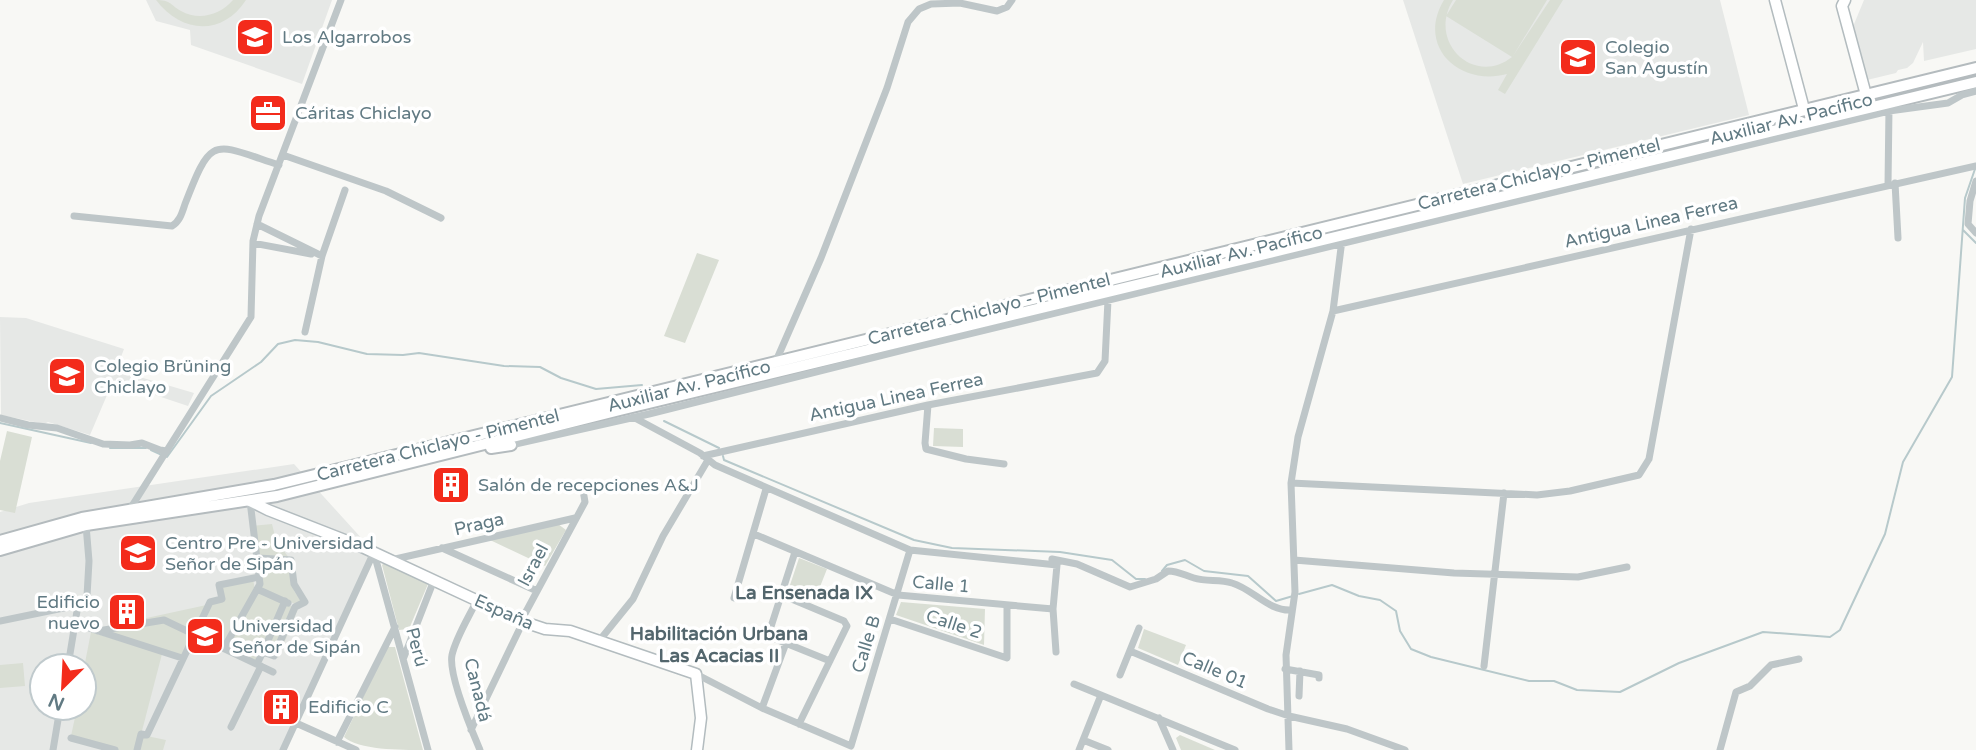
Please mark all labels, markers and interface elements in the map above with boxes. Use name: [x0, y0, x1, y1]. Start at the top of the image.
school or university icon: Los Algarrobos: [234, 16, 276, 58]
place label: Los Algarrobos: [282, 26, 411, 48]
school or university icon: Colegio San Agustín: [1557, 36, 1599, 78]
place label: Colegio San Agustín: [1605, 36, 1708, 79]
street label: Auxiliar Av. Pacífico: [1707, 88, 1875, 150]
office icon: Cáritas Chiclayo: [247, 92, 289, 134]
place label: Cáritas Chiclayo: [295, 102, 432, 124]
street label: Carretera Chiclayo - Pimentel: [1415, 133, 1663, 215]
street label: Antigua Linea Ferrea: [1562, 191, 1740, 253]
street label: Auxiliar Av. Pacífico: [1157, 221, 1325, 283]
street label: Carretera Chiclayo - Pimentel: [865, 268, 1113, 350]
school or university icon: Colegio Brüning Chiclayo: [46, 355, 88, 397]
place label: Colegio Brüning Chiclayo: [94, 355, 231, 398]
street label: Auxiliar Av. Pacífico: [605, 355, 773, 417]
street label: Antigua Linea Ferrea: [807, 368, 985, 426]
street label: Carretera Chiclayo - Pimentel: [314, 404, 562, 486]
building icon: Salón de recepciones A&J: [430, 464, 472, 506]
place label: Salón de recepciones A&J: [478, 474, 699, 496]
street label: Praga: [452, 508, 506, 540]
school or university icon: Centro Pre - Universidad Señor de Sipán: [117, 532, 159, 574]
place label: Centro Pre - Universidad Señor de Sipán: [165, 532, 374, 575]
street label: Israel: [513, 540, 553, 590]
street label: Calle 1: [911, 571, 971, 597]
district label: La Ensenada IX: [735, 582, 873, 604]
street label: España: [471, 589, 537, 635]
place label: Edificio nuevo: [36, 591, 100, 634]
building icon: Edificio nuevo: [106, 591, 148, 633]
street label: Calle 2: [923, 605, 985, 643]
street label: Calle B: [847, 613, 885, 675]
school or university icon: Universidad Señor de Sipán: [184, 615, 226, 657]
place label: Universidad Señor de Sipán: [232, 615, 361, 658]
district label: Habilitación Urbana Las Acacias II: [630, 623, 808, 667]
street label: Perú: [401, 625, 433, 669]
street label: Calle 01: [1179, 646, 1251, 694]
north arrow: [28, 652, 98, 722]
street label: Canadá: [459, 656, 497, 724]
building icon: Edificio C: [260, 686, 302, 728]
text: N: [45, 688, 68, 715]
place label: Edificio C: [308, 696, 389, 718]

